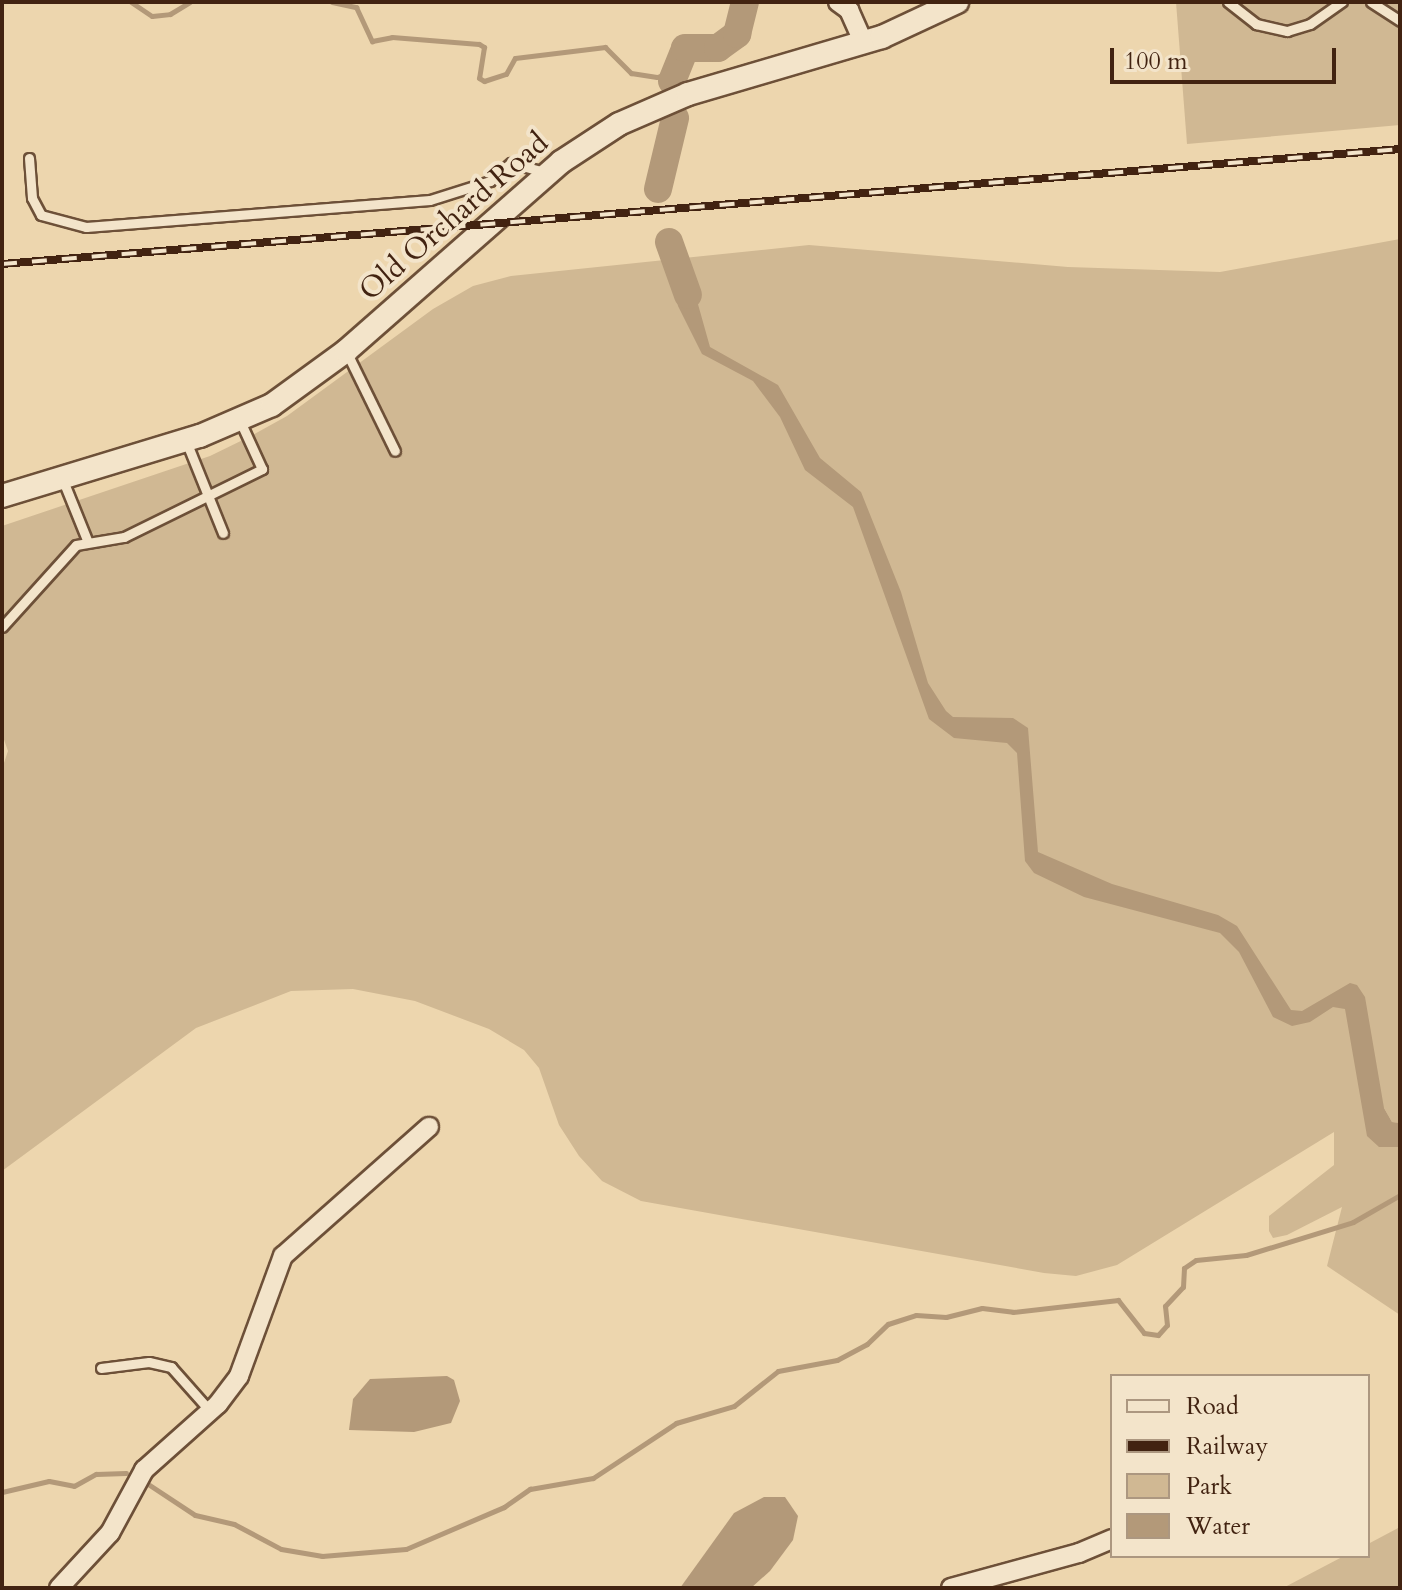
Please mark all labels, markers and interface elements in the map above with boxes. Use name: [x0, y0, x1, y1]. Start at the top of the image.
scale bar: [1114, 32, 1340, 82]
text: 100 m: [1124, 45, 1188, 78]
street label: Old Orchard Road: [352, 125, 556, 309]
legend: [1110, 1374, 1370, 1558]
text: Road: [1186, 1390, 1239, 1423]
text: Railway: [1186, 1430, 1268, 1463]
text: Park: [1186, 1470, 1232, 1503]
text: Water: [1186, 1510, 1250, 1543]

